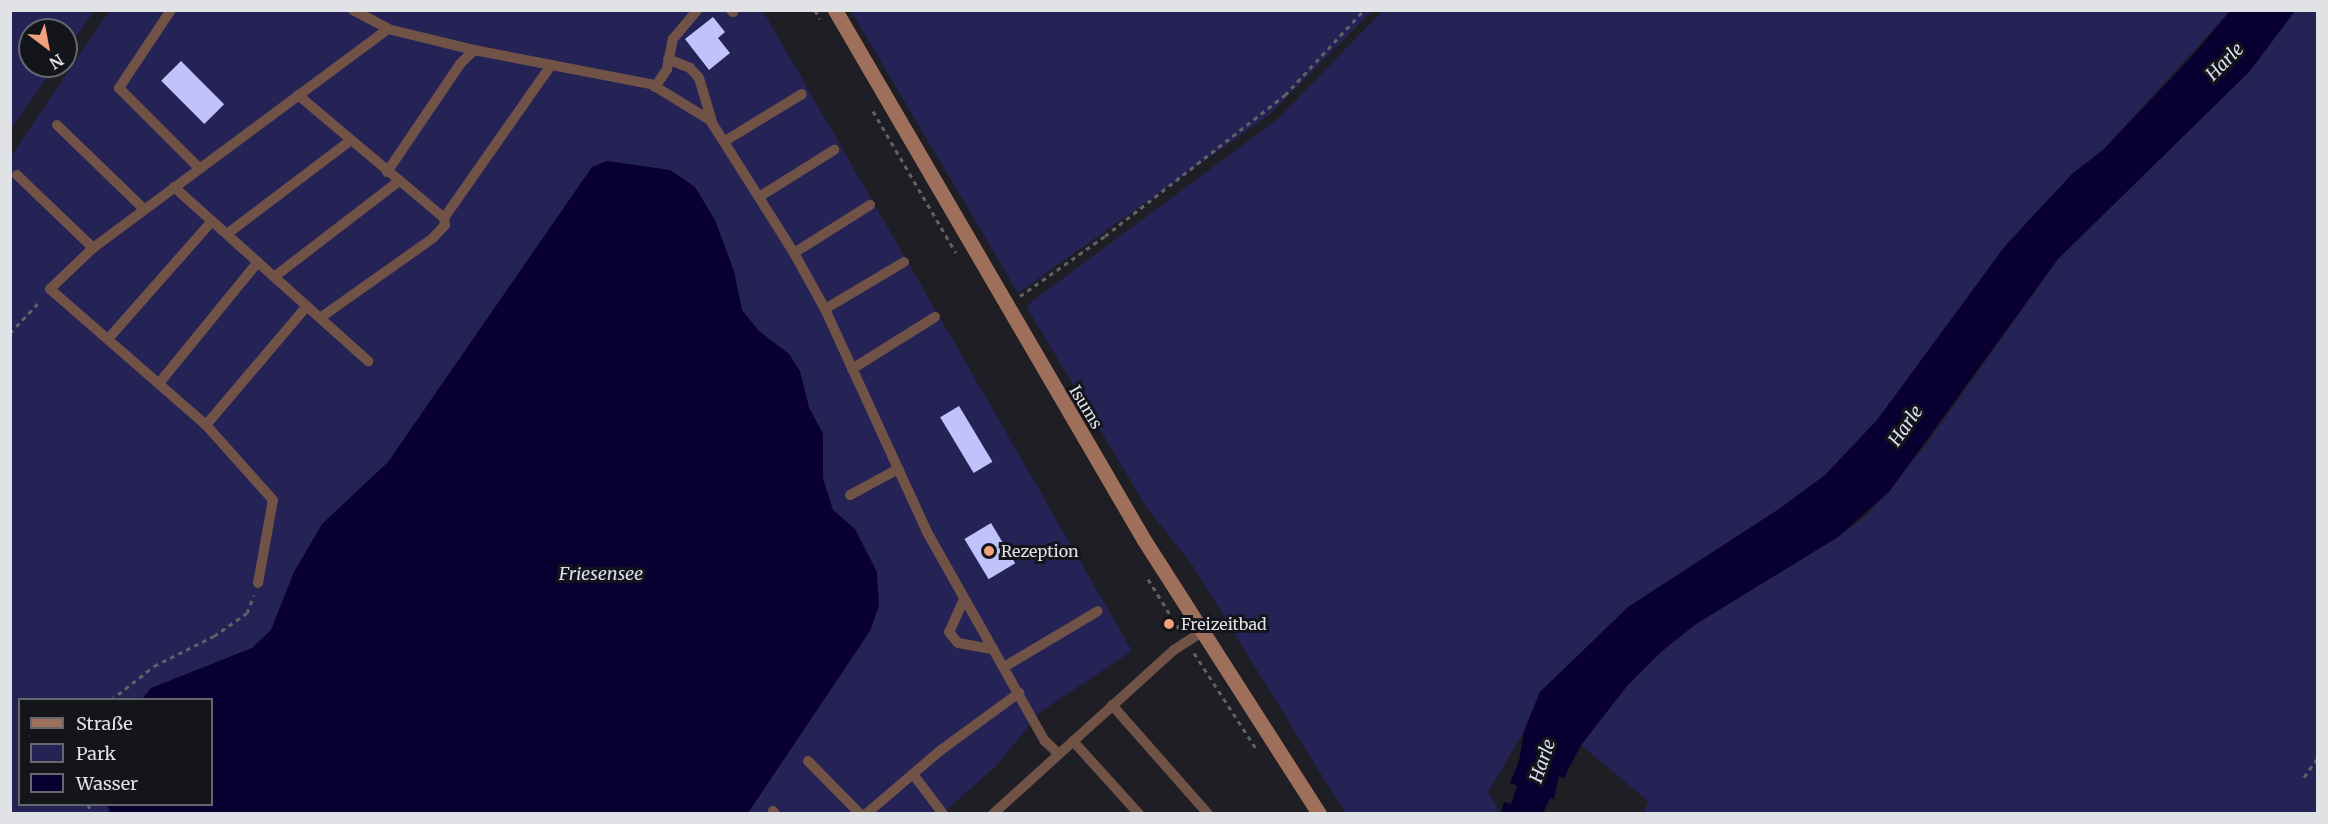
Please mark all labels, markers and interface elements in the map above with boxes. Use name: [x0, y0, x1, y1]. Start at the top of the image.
north arrow: [18, 18, 78, 78]
water label: Harle: [2202, 39, 2248, 85]
text: N: [46, 50, 67, 73]
street label: Isums: [1066, 382, 1106, 432]
water label: Harle: [1884, 402, 1928, 450]
place label: Rezeption: [1001, 541, 1079, 561]
marker: Rezeption: [982, 544, 996, 558]
water label: Friesensee: [559, 563, 643, 585]
place label: Freizeitbad: [1181, 614, 1267, 634]
marker: Freizeitbad: [1162, 617, 1176, 631]
legend: [18, 698, 213, 806]
text: Straße: [76, 712, 133, 735]
water label: Harle: [1526, 736, 1560, 786]
text: Park: [76, 742, 116, 765]
text: Wasser: [76, 772, 138, 795]

